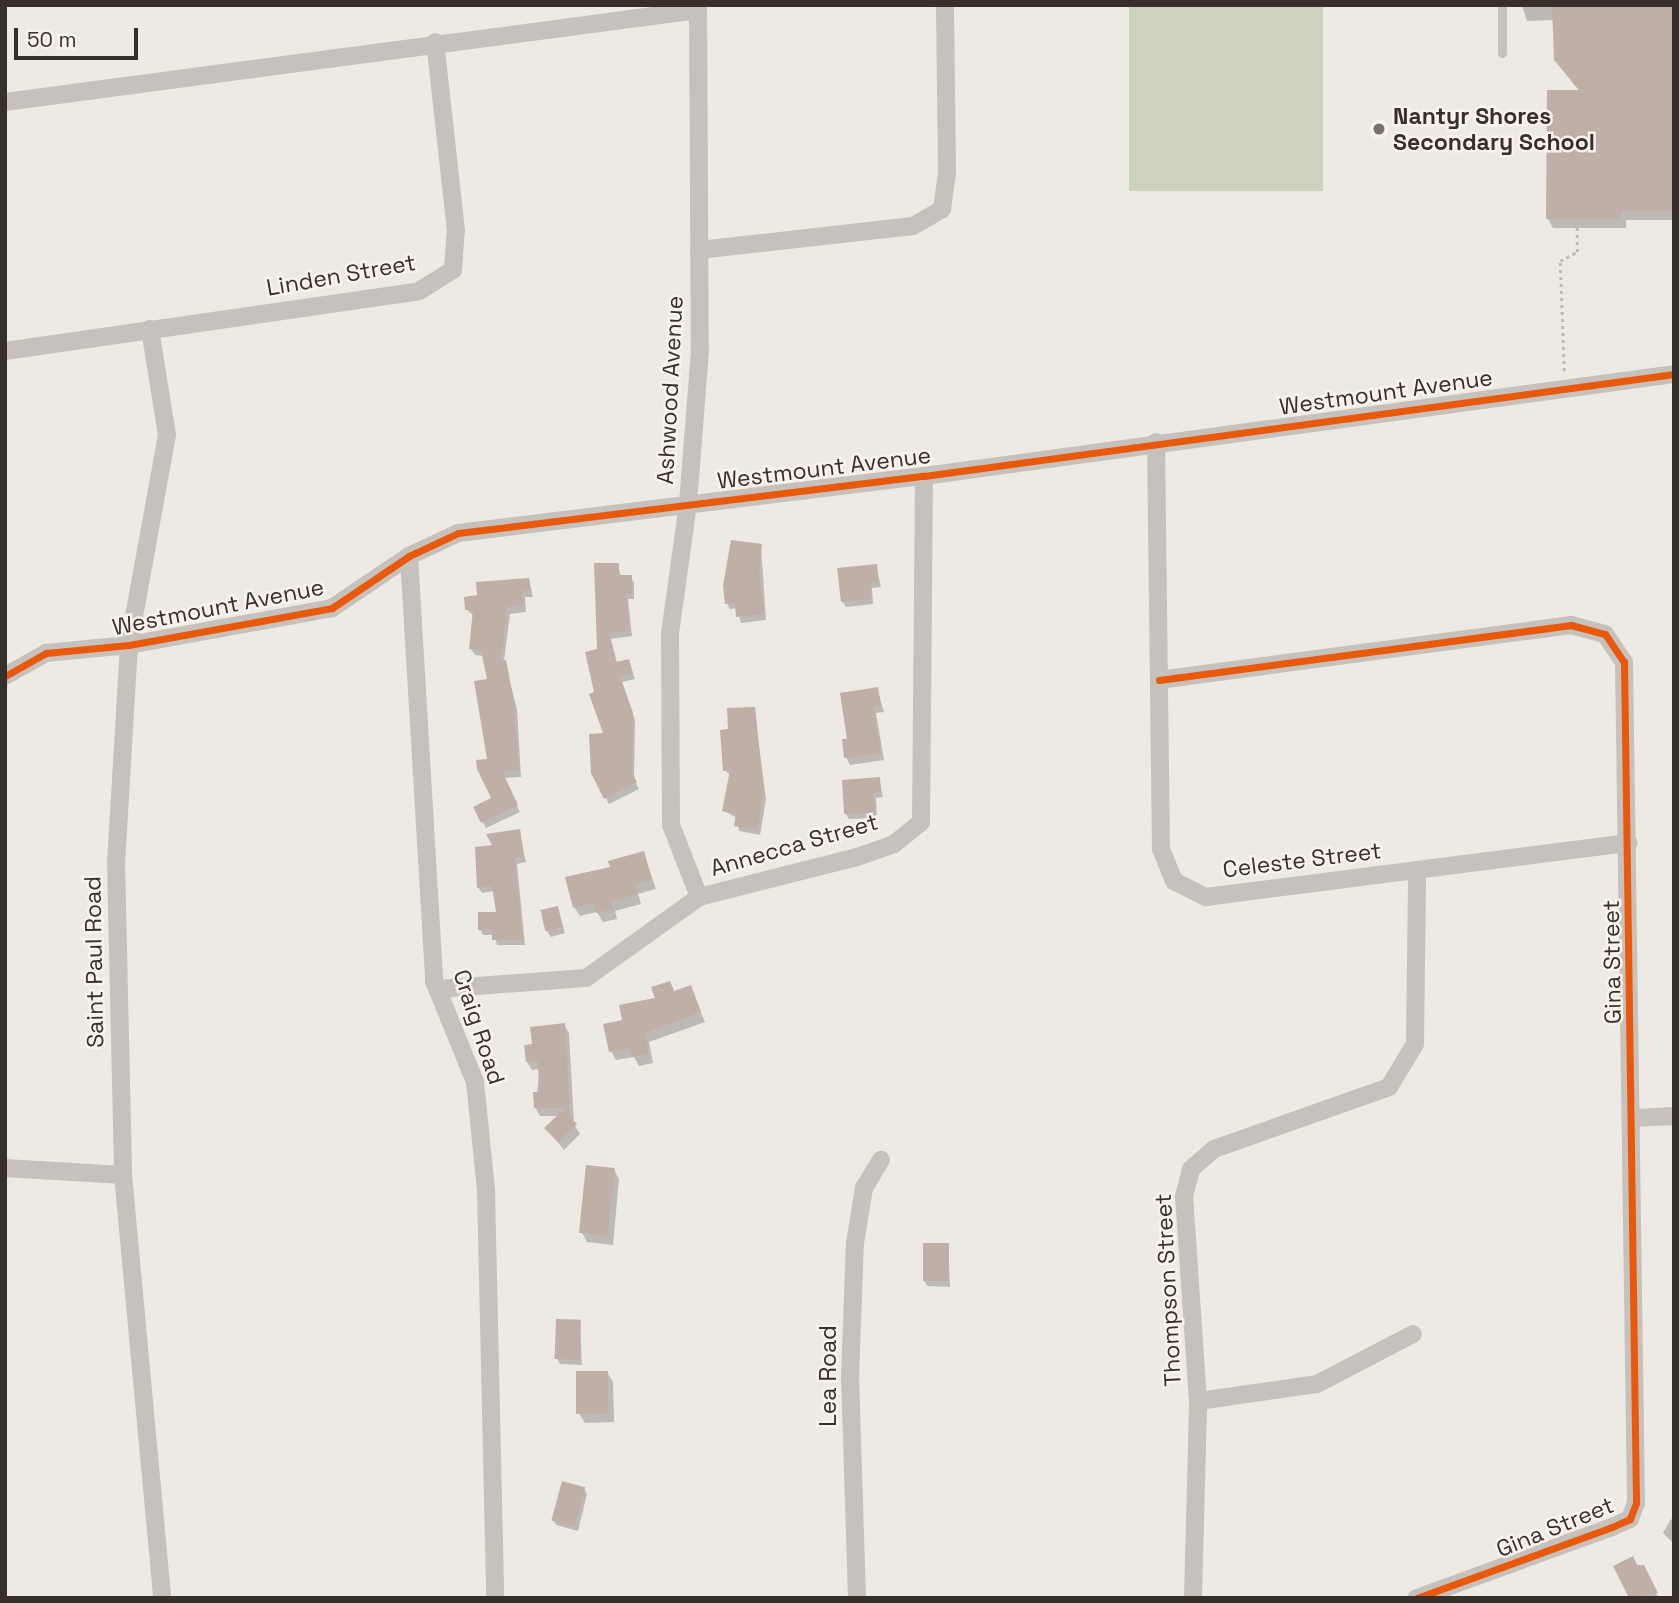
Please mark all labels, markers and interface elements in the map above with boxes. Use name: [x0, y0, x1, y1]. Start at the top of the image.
scale bar: [18, 14, 142, 58]
text: 50 m: [27, 26, 77, 53]
place label: Nantyr Shores Secondary School: [1393, 102, 1595, 156]
marker: Nantyr Shores Secondary School: [1371, 121, 1387, 137]
street label: Linden Street: [264, 248, 418, 302]
street label: Ashwood Avenue: [651, 295, 689, 485]
street label: Westmount Avenue: [1277, 363, 1495, 421]
street label: Westmount Avenue: [715, 441, 933, 495]
street label: Westmount Avenue: [110, 573, 326, 641]
street label: Annecca Street: [707, 808, 881, 882]
street label: Celeste Street: [1221, 837, 1383, 883]
street label: Saint Paul Road: [79, 876, 109, 1048]
street label: Gina Street: [1597, 900, 1627, 1024]
street label: Craig Road: [447, 966, 511, 1088]
street label: Thompson Street: [1149, 1193, 1187, 1387]
street label: Lea Road: [814, 1325, 842, 1427]
street label: Gina Street: [1492, 1491, 1618, 1563]

